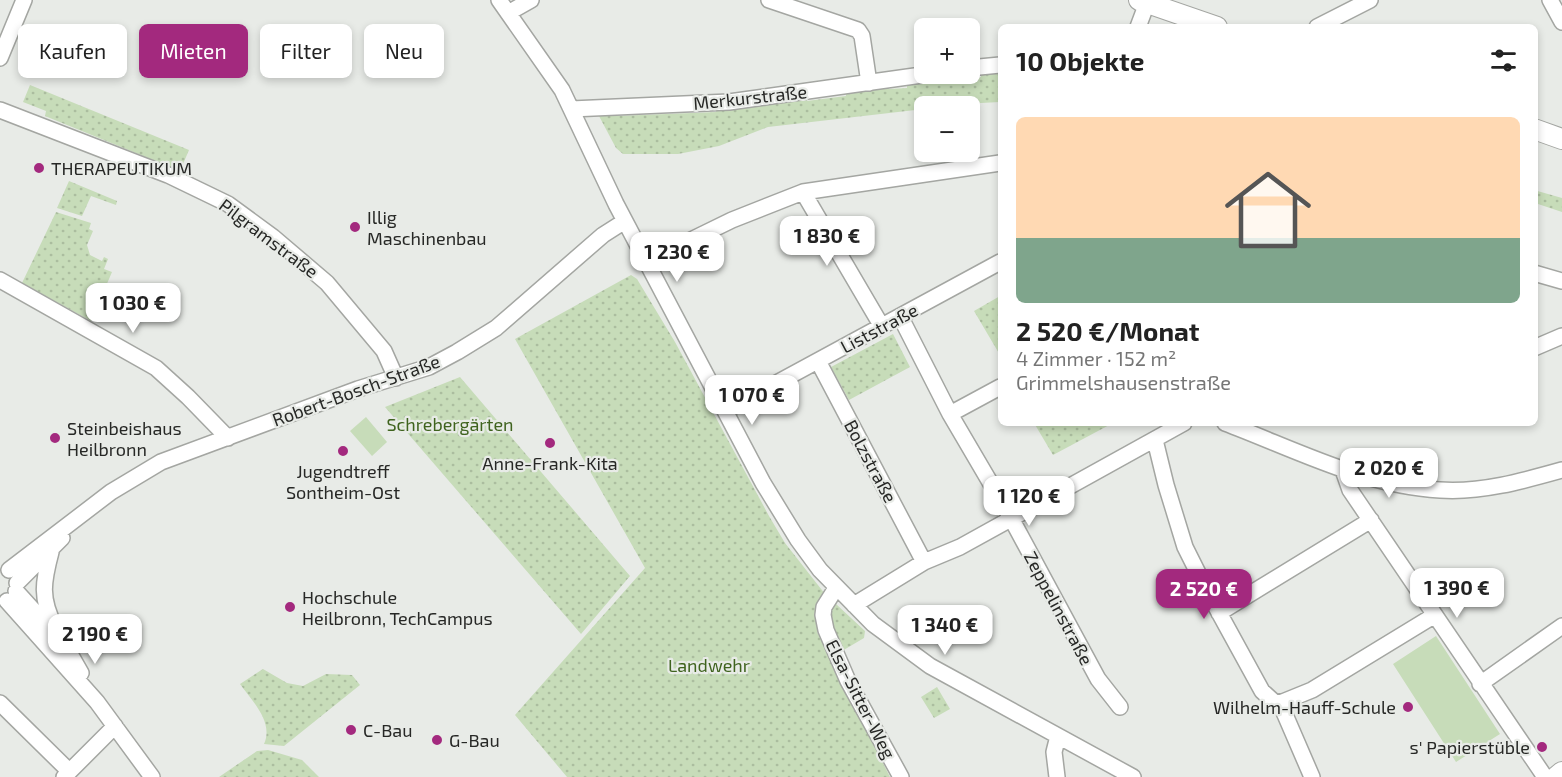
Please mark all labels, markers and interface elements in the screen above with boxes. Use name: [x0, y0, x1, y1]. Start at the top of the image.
map controls: [914, 18, 980, 162]
button: +: [914, 18, 980, 84]
chip: Kaufen: [18, 24, 127, 78]
chip: Mieten: [139, 24, 248, 78]
chip: Filter: [260, 24, 352, 78]
chip: Neu: [364, 24, 444, 78]
icon: filters: [1487, 44, 1520, 77]
text: 10 Objekte: [1016, 45, 1144, 76]
street label: Merkurstraße: [692, 80, 808, 114]
button: −: [914, 96, 980, 162]
icon: home: [1214, 156, 1322, 264]
place label: THERAPEUTIKUM: [51, 157, 192, 179]
marker: THERAPEUTIKUM: [32, 161, 46, 175]
street label: Pilgramstraße: [215, 194, 323, 282]
place label: Illig Maschinenbau: [367, 206, 487, 249]
pin: 1 830 €: [772, 216, 882, 267]
marker: Illig Maschinenbau: [348, 220, 362, 234]
text: 1 830 €: [794, 223, 860, 247]
pin: 1 230 €: [622, 232, 732, 283]
text: 1 230 €: [644, 239, 710, 263]
pin: 1 030 €: [78, 283, 188, 334]
text: 1 030 €: [100, 290, 166, 314]
street label: Liststraße: [836, 298, 922, 358]
text: 2 520 €/Monat: [1016, 315, 1200, 346]
text: 4 Zimmer · 152 m²: [1016, 346, 1176, 370]
street label: Robert-Bosch-Straße: [269, 349, 443, 431]
text: Grimmelshausenstraße: [1016, 370, 1231, 394]
pin: 1 070 €: [697, 375, 807, 426]
text: 1 070 €: [719, 382, 785, 406]
park label: Schrebergärten: [386, 413, 514, 435]
street label: Bolzstraße: [840, 416, 902, 506]
place label: Steinbeishaus Heilbronn: [67, 417, 182, 460]
marker: Steinbeishaus Heilbronn: [48, 431, 62, 445]
marker: Anne-Frank-Kita: [543, 436, 557, 450]
marker: Jugendtreff Sontheim-Ost: [336, 444, 350, 458]
pin: 2 020 €: [1334, 448, 1444, 499]
place label: Anne-Frank-Kita: [482, 452, 618, 474]
text: 2 020 €: [1354, 455, 1424, 479]
place label: Jugendtreff Sontheim-Ost: [286, 460, 400, 503]
pin: 1 120 €: [974, 476, 1084, 527]
text: 1 120 €: [998, 483, 1061, 507]
street label: Zeppelinstraße: [1020, 547, 1098, 669]
pin: 1 390 €: [1402, 568, 1512, 619]
pin: 2 520 €: [1149, 569, 1259, 620]
text: 1 390 €: [1424, 575, 1490, 599]
text: 2 520 €: [1170, 576, 1238, 600]
place label: Hochschule Heilbronn, TechCampus: [302, 586, 493, 629]
marker: Hochschule Heilbronn, TechCampus: [283, 600, 297, 614]
pin: 1 340 €: [890, 605, 1000, 656]
text: 1 340 €: [912, 612, 978, 636]
pin: 2 190 €: [40, 614, 150, 665]
text: 2 190 €: [62, 621, 128, 645]
street label: Elsa-Sitter-Weg: [821, 636, 901, 762]
park label: Landwehr: [668, 654, 750, 676]
place label: Wilhelm-Hauff-Schule: [1213, 696, 1396, 718]
marker: Wilhelm-Hauff-Schule: [1401, 700, 1415, 714]
place label: C-Bau: [363, 719, 412, 741]
marker: C-Bau: [344, 723, 358, 737]
place label: G-Bau: [449, 729, 500, 751]
marker: G-Bau: [430, 733, 444, 747]
place label: s' Papierstüble: [1410, 736, 1530, 758]
marker: s' Papierstüble: [1535, 740, 1549, 754]

